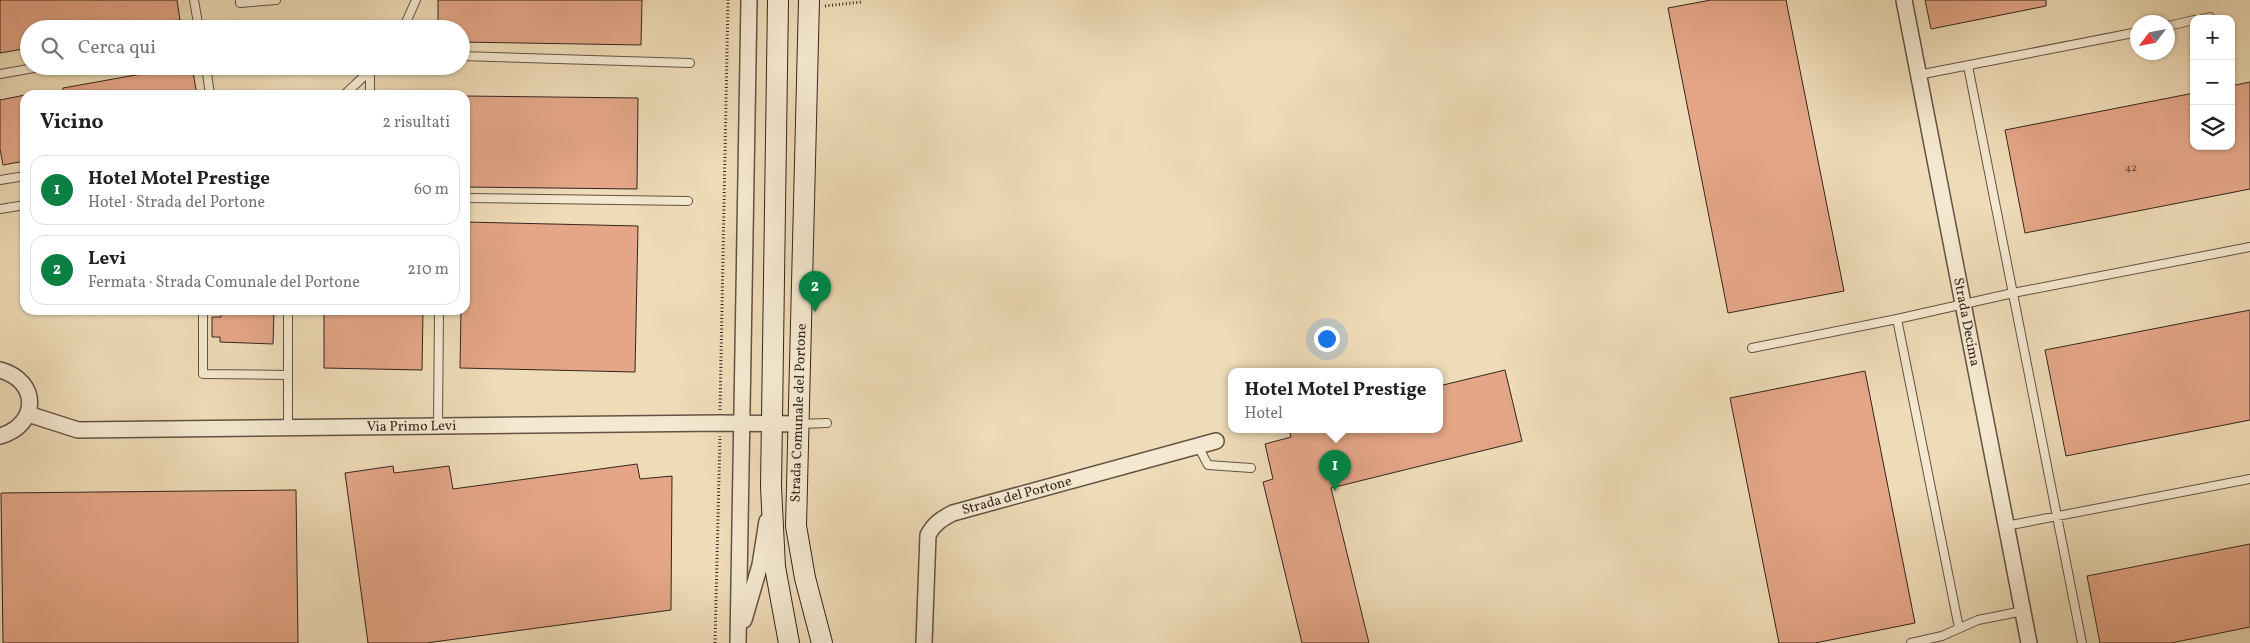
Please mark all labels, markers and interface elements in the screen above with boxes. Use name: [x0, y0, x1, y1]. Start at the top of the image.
north arrow: [2130, 15, 2175, 60]
map controls: [2190, 15, 2235, 150]
button: +: [2190, 15, 2235, 60]
search box: [20, 20, 470, 75]
icon: search: [38, 34, 66, 62]
text: Cerca qui: [78, 35, 156, 61]
button: −: [2190, 60, 2235, 105]
button: layers: [2190, 105, 2235, 150]
text: Vicino: [40, 108, 104, 137]
text: 2 risultati: [382, 112, 450, 134]
house number: 42: [2125, 161, 2137, 176]
text: Hotel Motel Prestige: [88, 166, 270, 192]
text: 1: [54, 179, 60, 201]
text: 60 m: [414, 179, 449, 201]
text: Hotel · Strada del Portone: [88, 192, 265, 214]
text: Levi: [88, 246, 126, 272]
text: 2: [53, 259, 61, 281]
text: 210 m: [407, 259, 449, 281]
pin: 2: [799, 271, 831, 312]
text: Fermata · Strada Comunale del Portone: [88, 272, 360, 294]
street label: Strada Decima: [1949, 276, 1985, 368]
street label: Strada Comunale del Portone: [786, 323, 812, 503]
your location: [1314, 326, 1340, 352]
popup: [1228, 368, 1443, 433]
text: Hotel Motel Prestige: [1244, 377, 1427, 403]
text: Hotel: [1244, 403, 1283, 425]
street label: Via Primo Levi: [366, 416, 456, 436]
pin: 1: [1319, 450, 1351, 491]
street label: Strada del Portone: [960, 471, 1074, 520]

